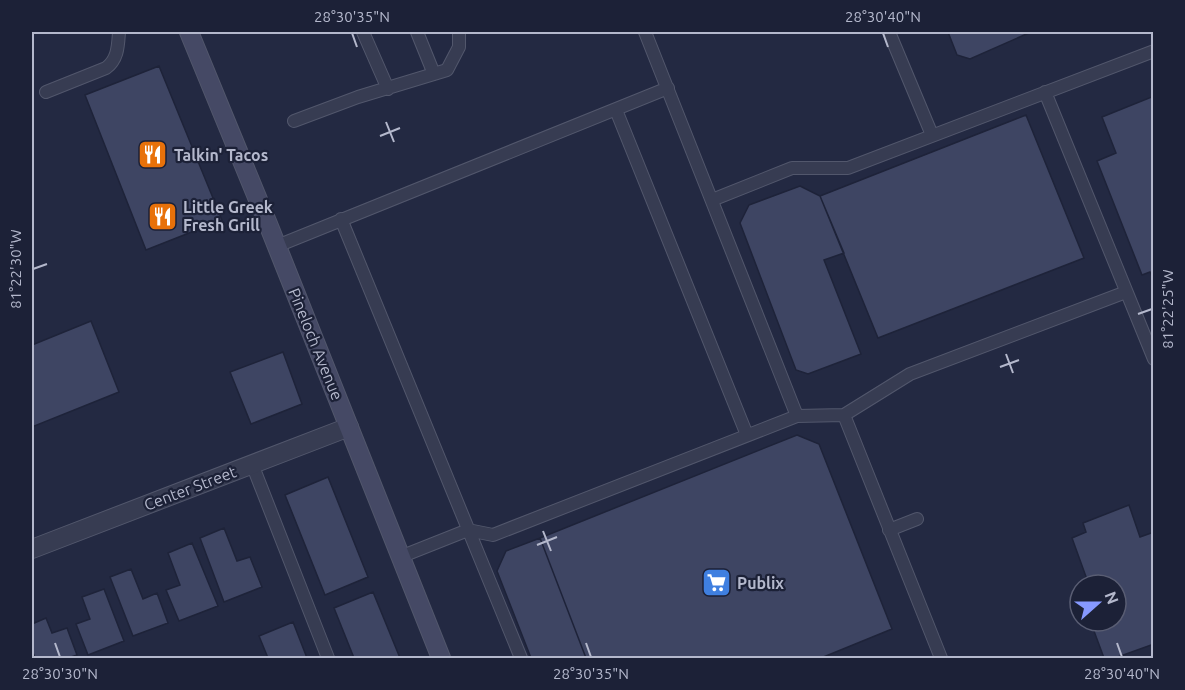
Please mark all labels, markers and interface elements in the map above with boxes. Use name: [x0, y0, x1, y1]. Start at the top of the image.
text: 28°30'35"N: [314, 8, 390, 25]
text: 28°30'40"N: [845, 8, 921, 25]
restaurant icon: Talkin' Tacos: [137, 139, 169, 171]
place label: Talkin' Tacos: [174, 146, 268, 164]
place label: Little Greek Fresh Grill: [183, 198, 273, 234]
restaurant icon: Little Greek Fresh Grill: [146, 200, 178, 232]
text: 81°22'30"W: [7, 229, 24, 309]
text: 81°22'25"W: [1159, 269, 1176, 349]
street label: Pineloch Avenue: [285, 285, 347, 403]
street label: Center Street: [141, 462, 239, 514]
supermarket icon: Publix: [700, 567, 732, 599]
north arrow: [1068, 573, 1128, 633]
place label: Publix: [737, 574, 784, 592]
text: N: [1101, 589, 1123, 606]
text: 28°30'30"N: [22, 665, 98, 682]
text: 28°30'35"N: [553, 665, 629, 682]
text: 28°30'40"N: [1084, 665, 1160, 682]

